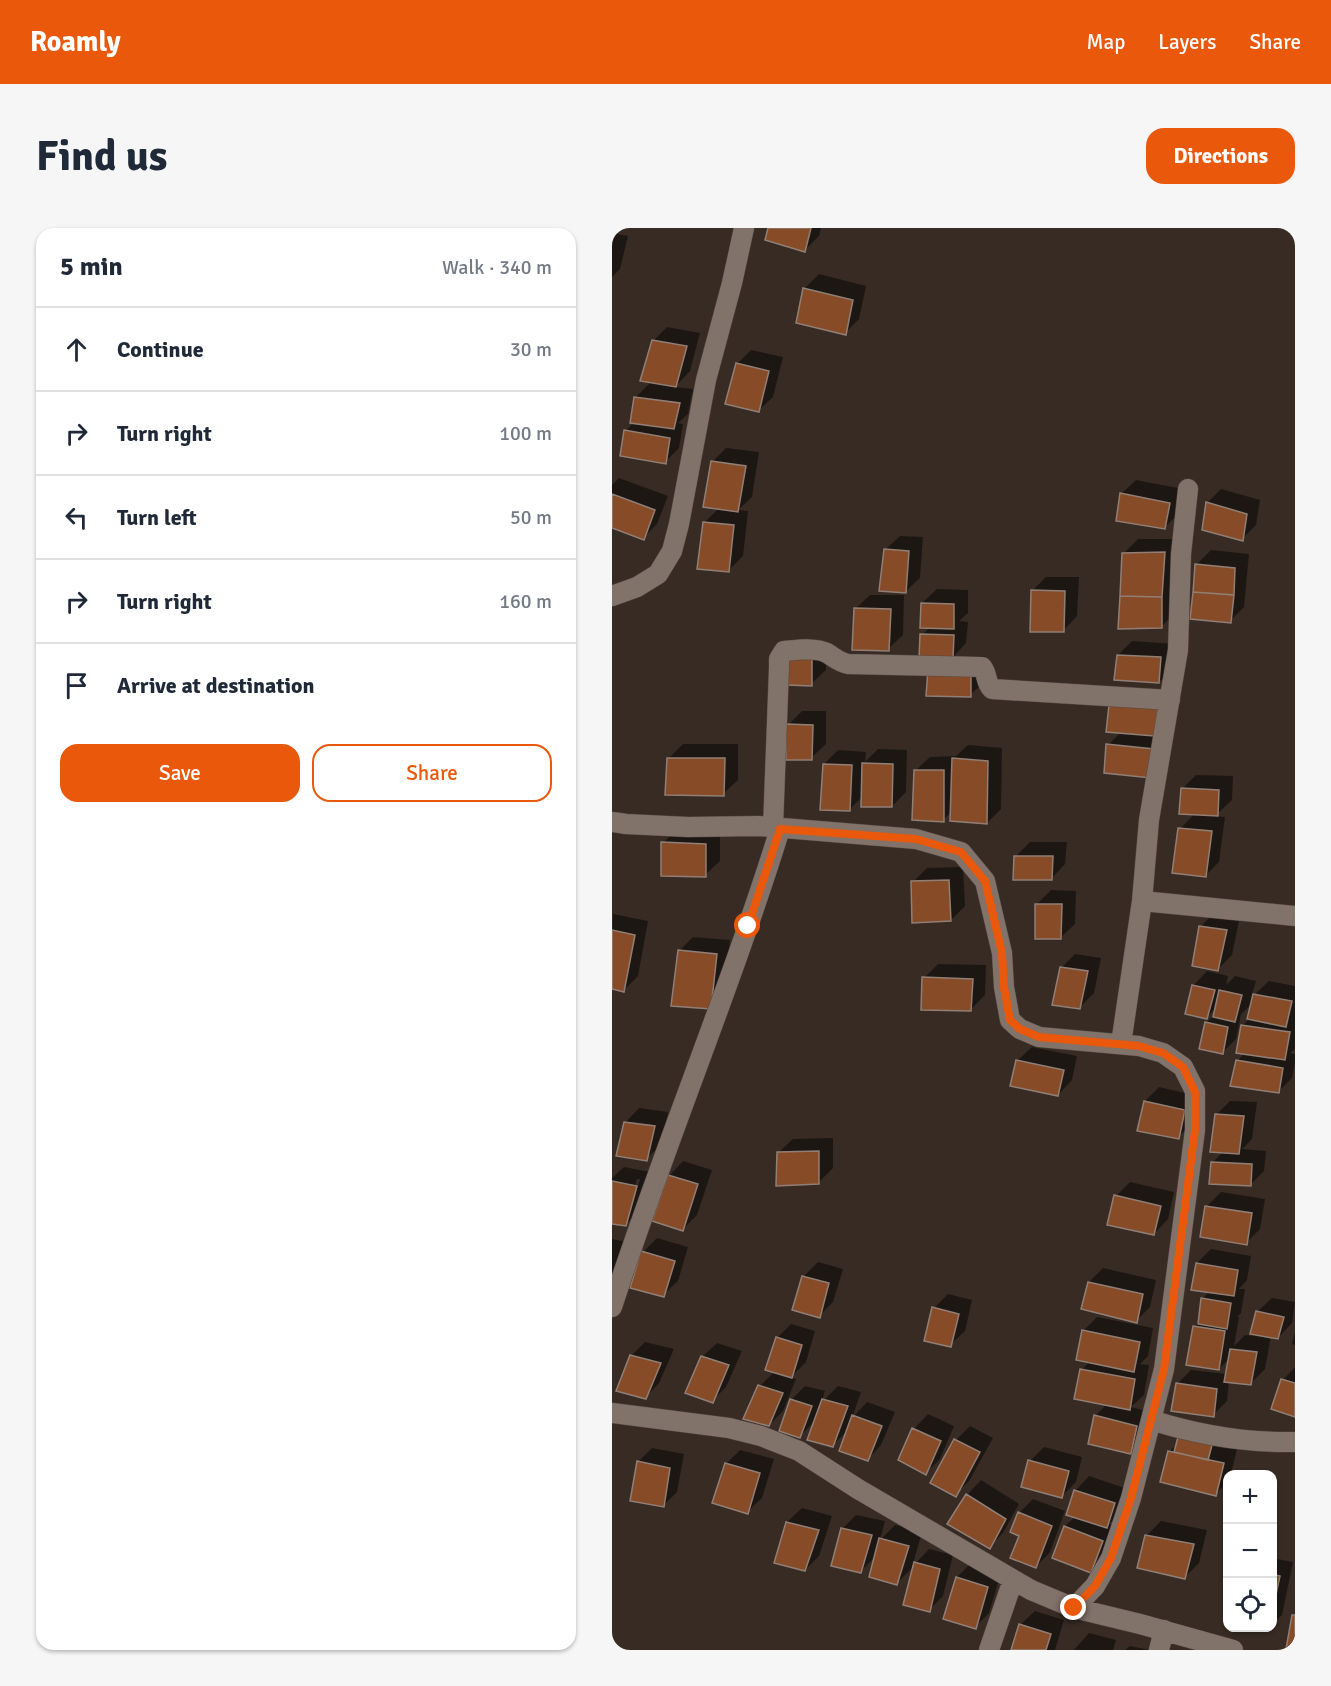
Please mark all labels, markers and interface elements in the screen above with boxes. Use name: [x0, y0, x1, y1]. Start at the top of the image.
text: Roamly: [30, 25, 121, 59]
text: Map: [1087, 29, 1125, 55]
text: Layers: [1158, 29, 1216, 55]
text: Share: [1249, 29, 1301, 55]
button: Directions: [1146, 128, 1295, 184]
text: Find us: [36, 131, 167, 182]
text: 5 min: [60, 251, 123, 283]
text: Walk · 340 m: [442, 255, 552, 280]
icon: ahead: [60, 333, 93, 366]
text: Continue: [117, 336, 204, 363]
text: 30 m: [510, 337, 552, 362]
icon: right: [60, 417, 93, 450]
text: Turn right: [117, 420, 212, 447]
text: 100 m: [499, 421, 552, 446]
icon: left: [60, 501, 93, 534]
text: Turn left: [117, 504, 197, 531]
text: 50 m: [510, 505, 552, 530]
icon: right: [60, 585, 93, 618]
text: Turn right: [117, 588, 212, 615]
text: 160 m: [499, 589, 552, 614]
icon: arrive: [60, 669, 93, 702]
text: Arrive at destination: [117, 672, 314, 699]
button: Save: [60, 744, 300, 802]
button: Share: [312, 744, 552, 802]
route start: [734, 912, 760, 938]
map controls: [1223, 1470, 1277, 1632]
button: +: [1223, 1470, 1277, 1524]
button: −: [1223, 1524, 1277, 1578]
button: locate: [1223, 1578, 1277, 1632]
route end: [1060, 1594, 1086, 1620]

